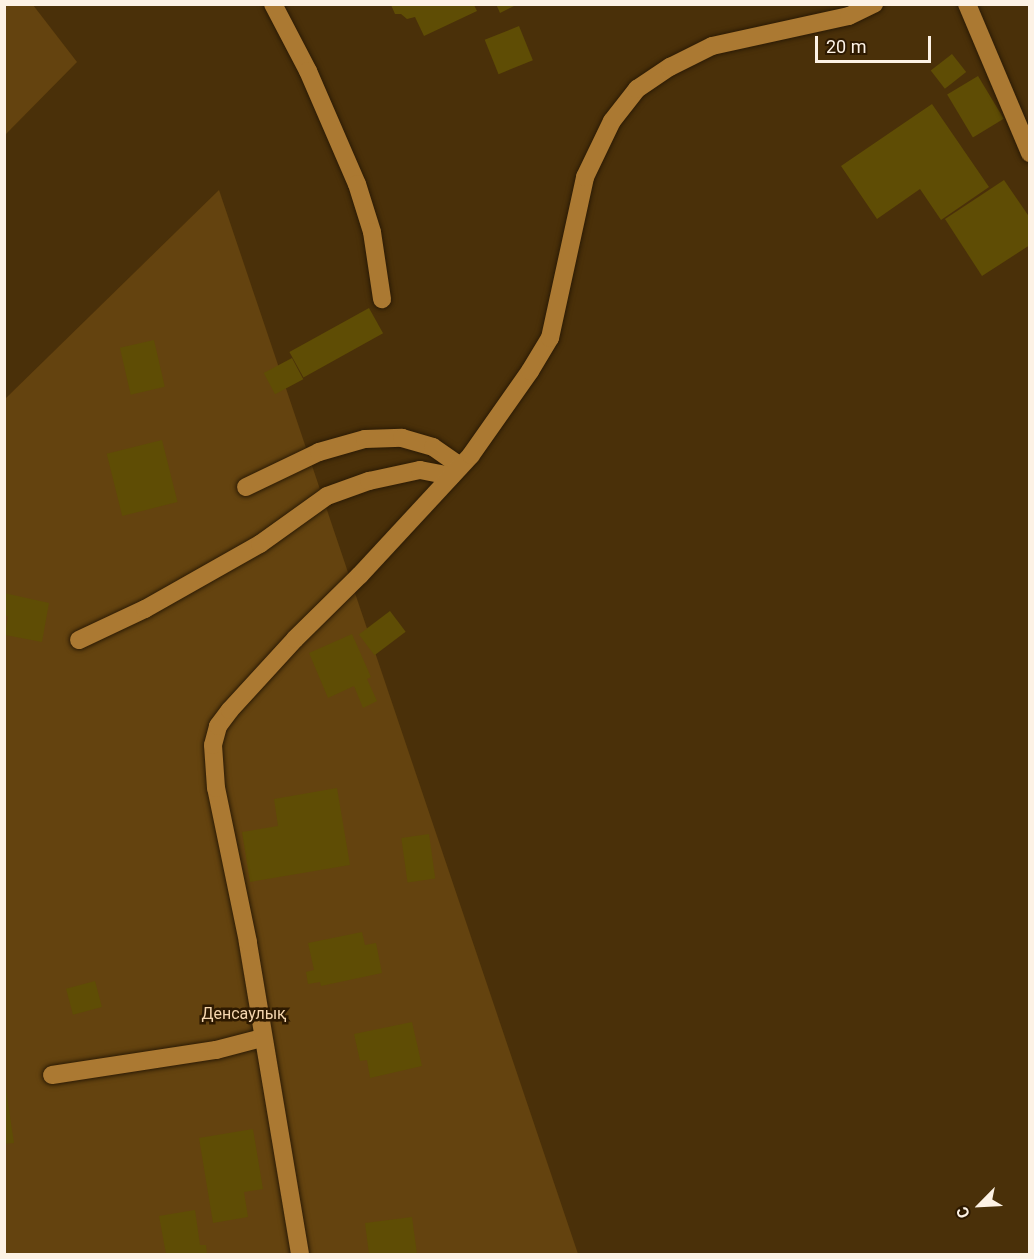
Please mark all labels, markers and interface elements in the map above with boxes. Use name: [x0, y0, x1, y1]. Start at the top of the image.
scale bar: [818, 24, 934, 62]
text: 20 m: [826, 36, 866, 57]
park label: Денсаулық: [201, 1004, 287, 1024]
north arrow: [950, 1175, 1010, 1235]
text: С: [952, 1204, 974, 1221]

